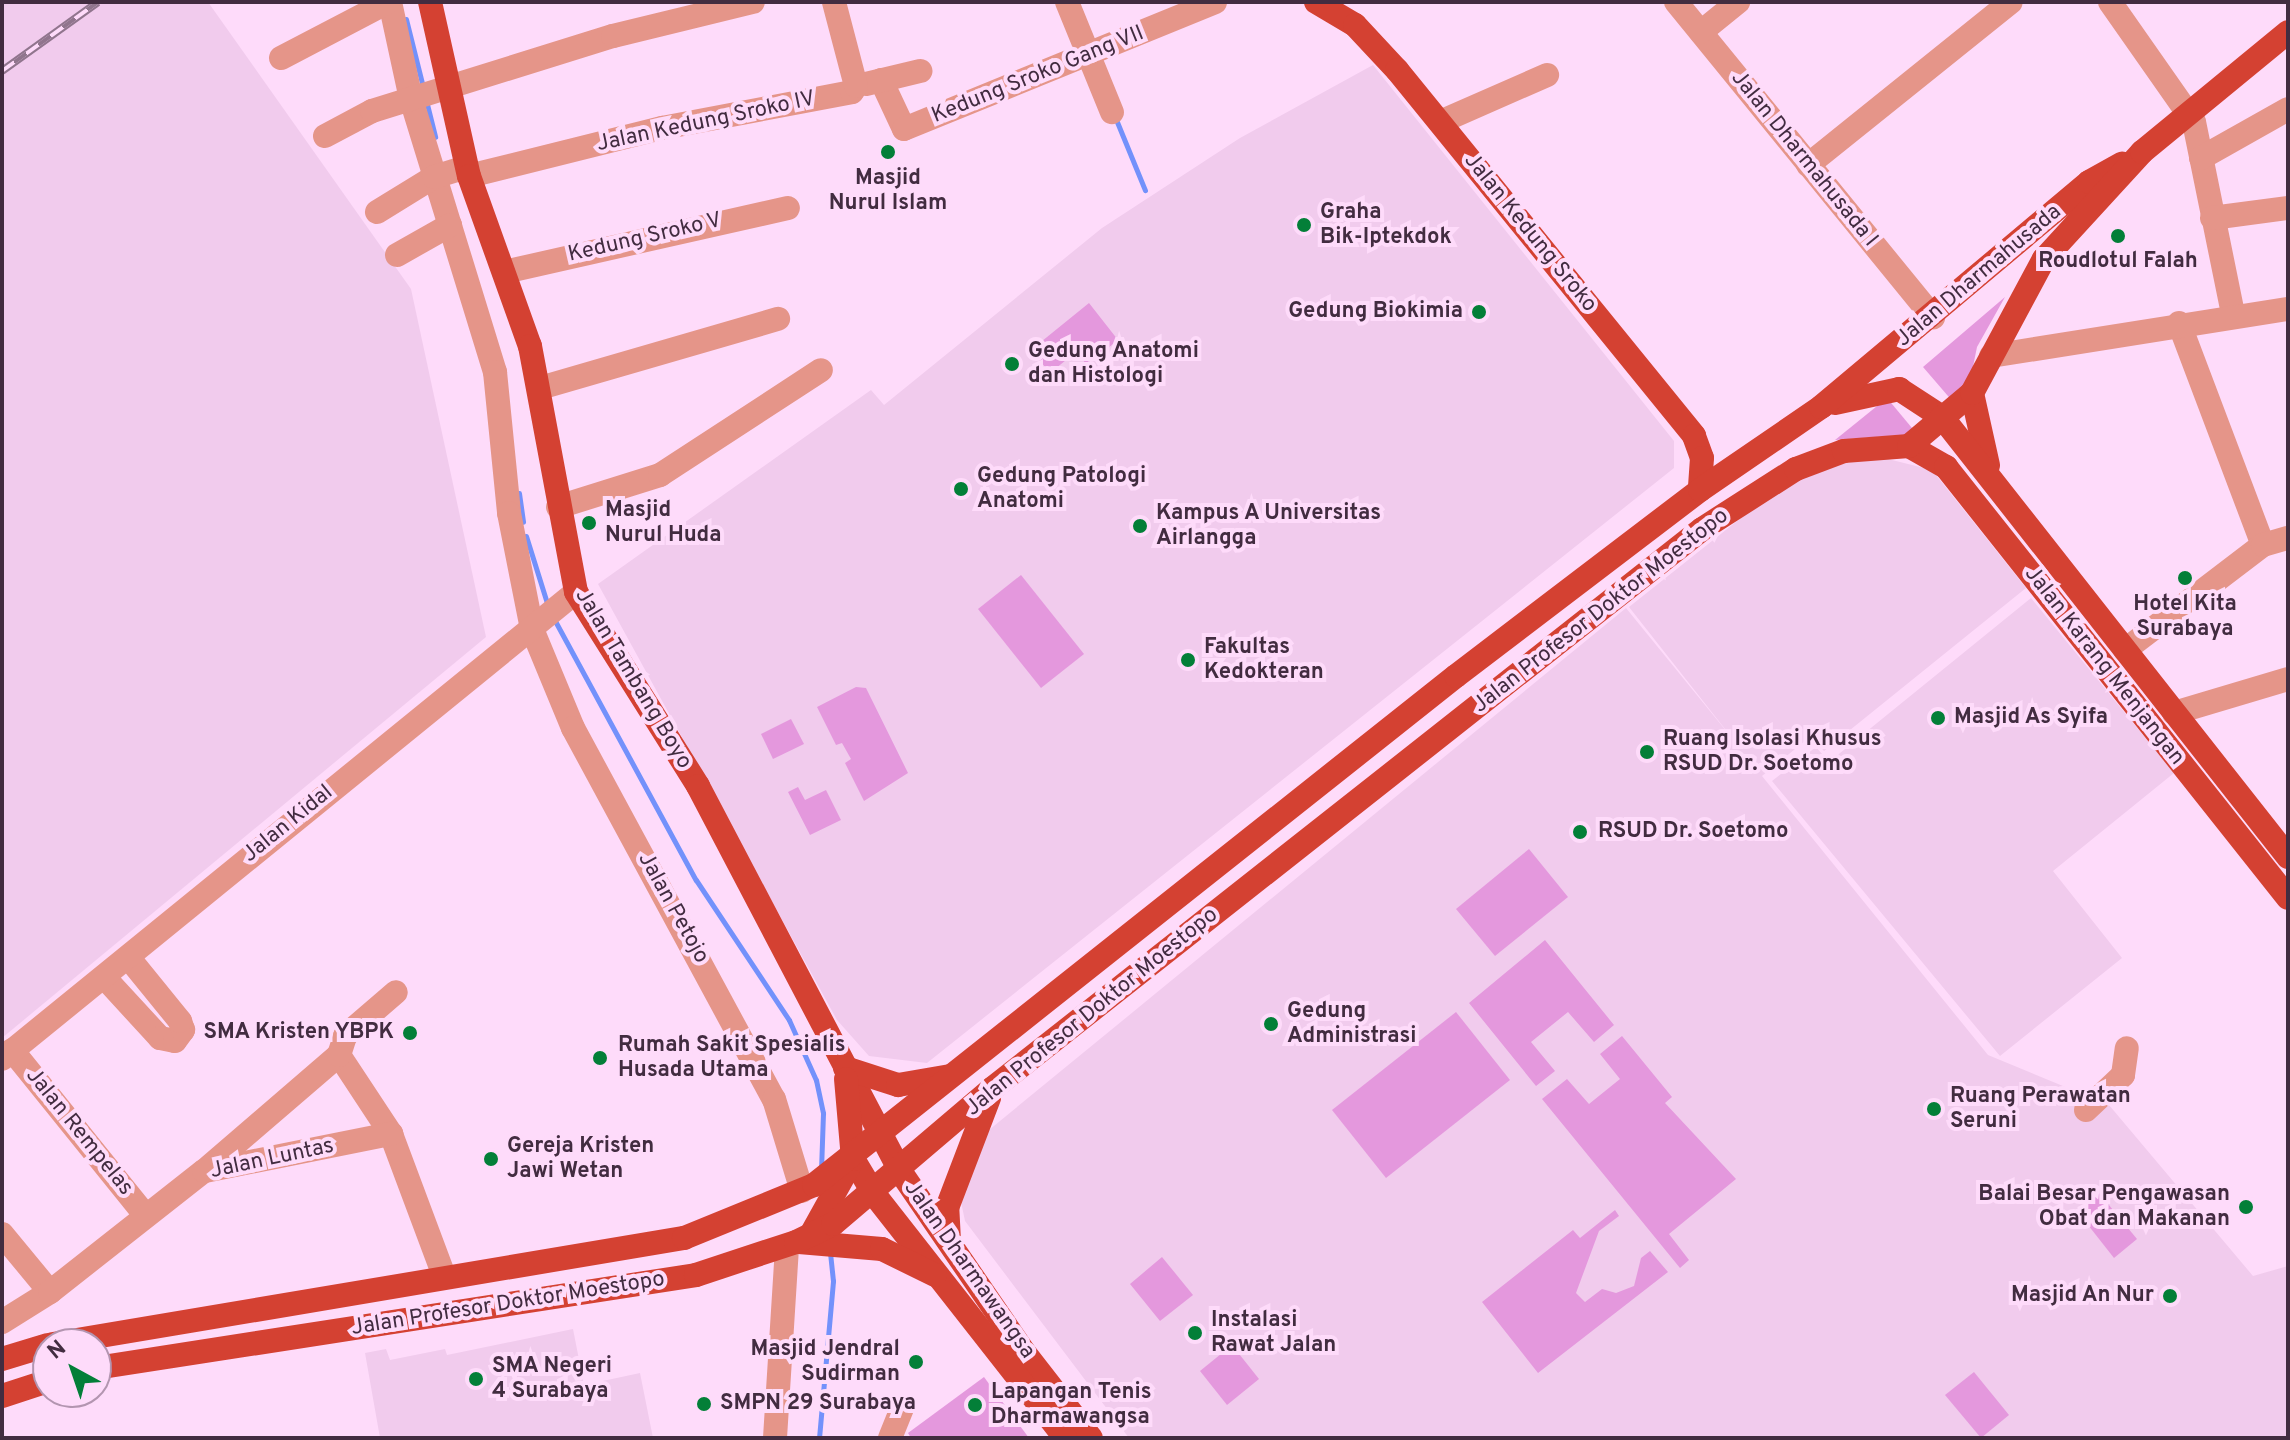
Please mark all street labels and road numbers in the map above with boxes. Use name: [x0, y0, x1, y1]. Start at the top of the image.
street label: Kedung Sroko Gang VII: [928, 20, 1148, 130]
street label: Jalan Dharmahusada I: [1725, 66, 1883, 252]
street label: Jalan Kedung Sroko IV: [594, 86, 818, 158]
street label: Jalan Kedung Sroko: [1458, 148, 1602, 318]
street label: Jalan Dharmahusada: [1891, 199, 2067, 353]
street label: Kedung Sroko V: [565, 207, 725, 269]
street label: Jalan Profesor Doktor Moestopo: [1468, 503, 1734, 719]
street label: Jalan Karang Menjangan: [2018, 561, 2190, 771]
street label: Jalan Tambang Boyo: [569, 584, 697, 774]
street label: Jalan Kidal: [238, 780, 338, 868]
street label: Jalan Petojo: [632, 848, 714, 968]
street label: Jalan Profesor Doktor Moestopo: [961, 902, 1223, 1122]
street label: Jalan Rempelas: [20, 1063, 138, 1201]
street label: Jalan Luntas: [208, 1133, 336, 1185]
street label: Jalan Dharmawangsa: [898, 1176, 1040, 1364]
street label: Jalan Profesor Doktor Moestopo: [349, 1266, 667, 1342]

